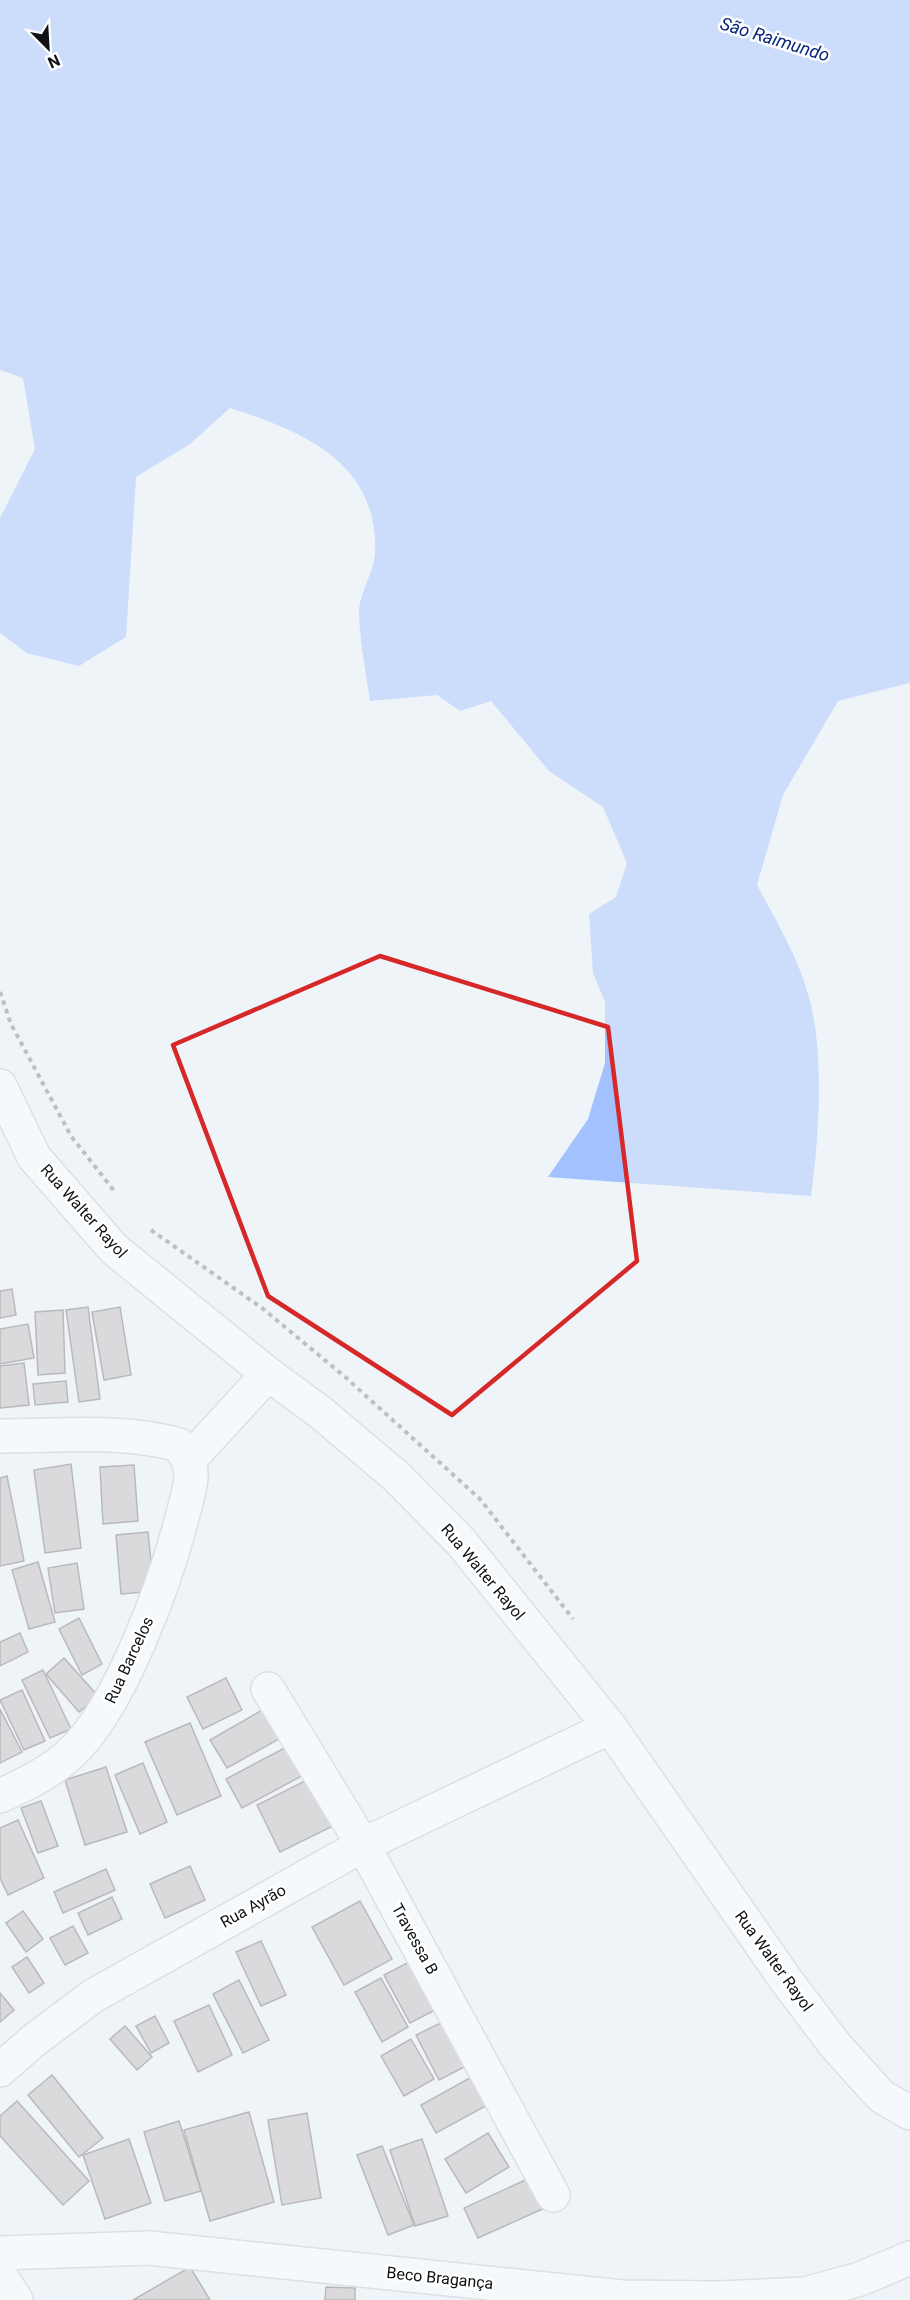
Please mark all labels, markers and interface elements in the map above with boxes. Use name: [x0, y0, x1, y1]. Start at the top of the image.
water label: São Raimundo: [718, 12, 832, 66]
north arrow: [18, 18, 78, 78]
text: N: [45, 50, 63, 72]
street label: Rua Walter Rayol: [37, 1160, 131, 1262]
street label: Rua Walter Rayol: [437, 1520, 529, 1624]
street label: Rua Barcelos: [101, 1614, 157, 1706]
street label: Rua Ayrão: [217, 1880, 289, 1932]
street label: Travessa B: [388, 1900, 442, 1978]
street label: Rua Walter Rayol: [731, 1907, 817, 2015]
street label: Beco Bragança: [386, 2263, 494, 2293]

